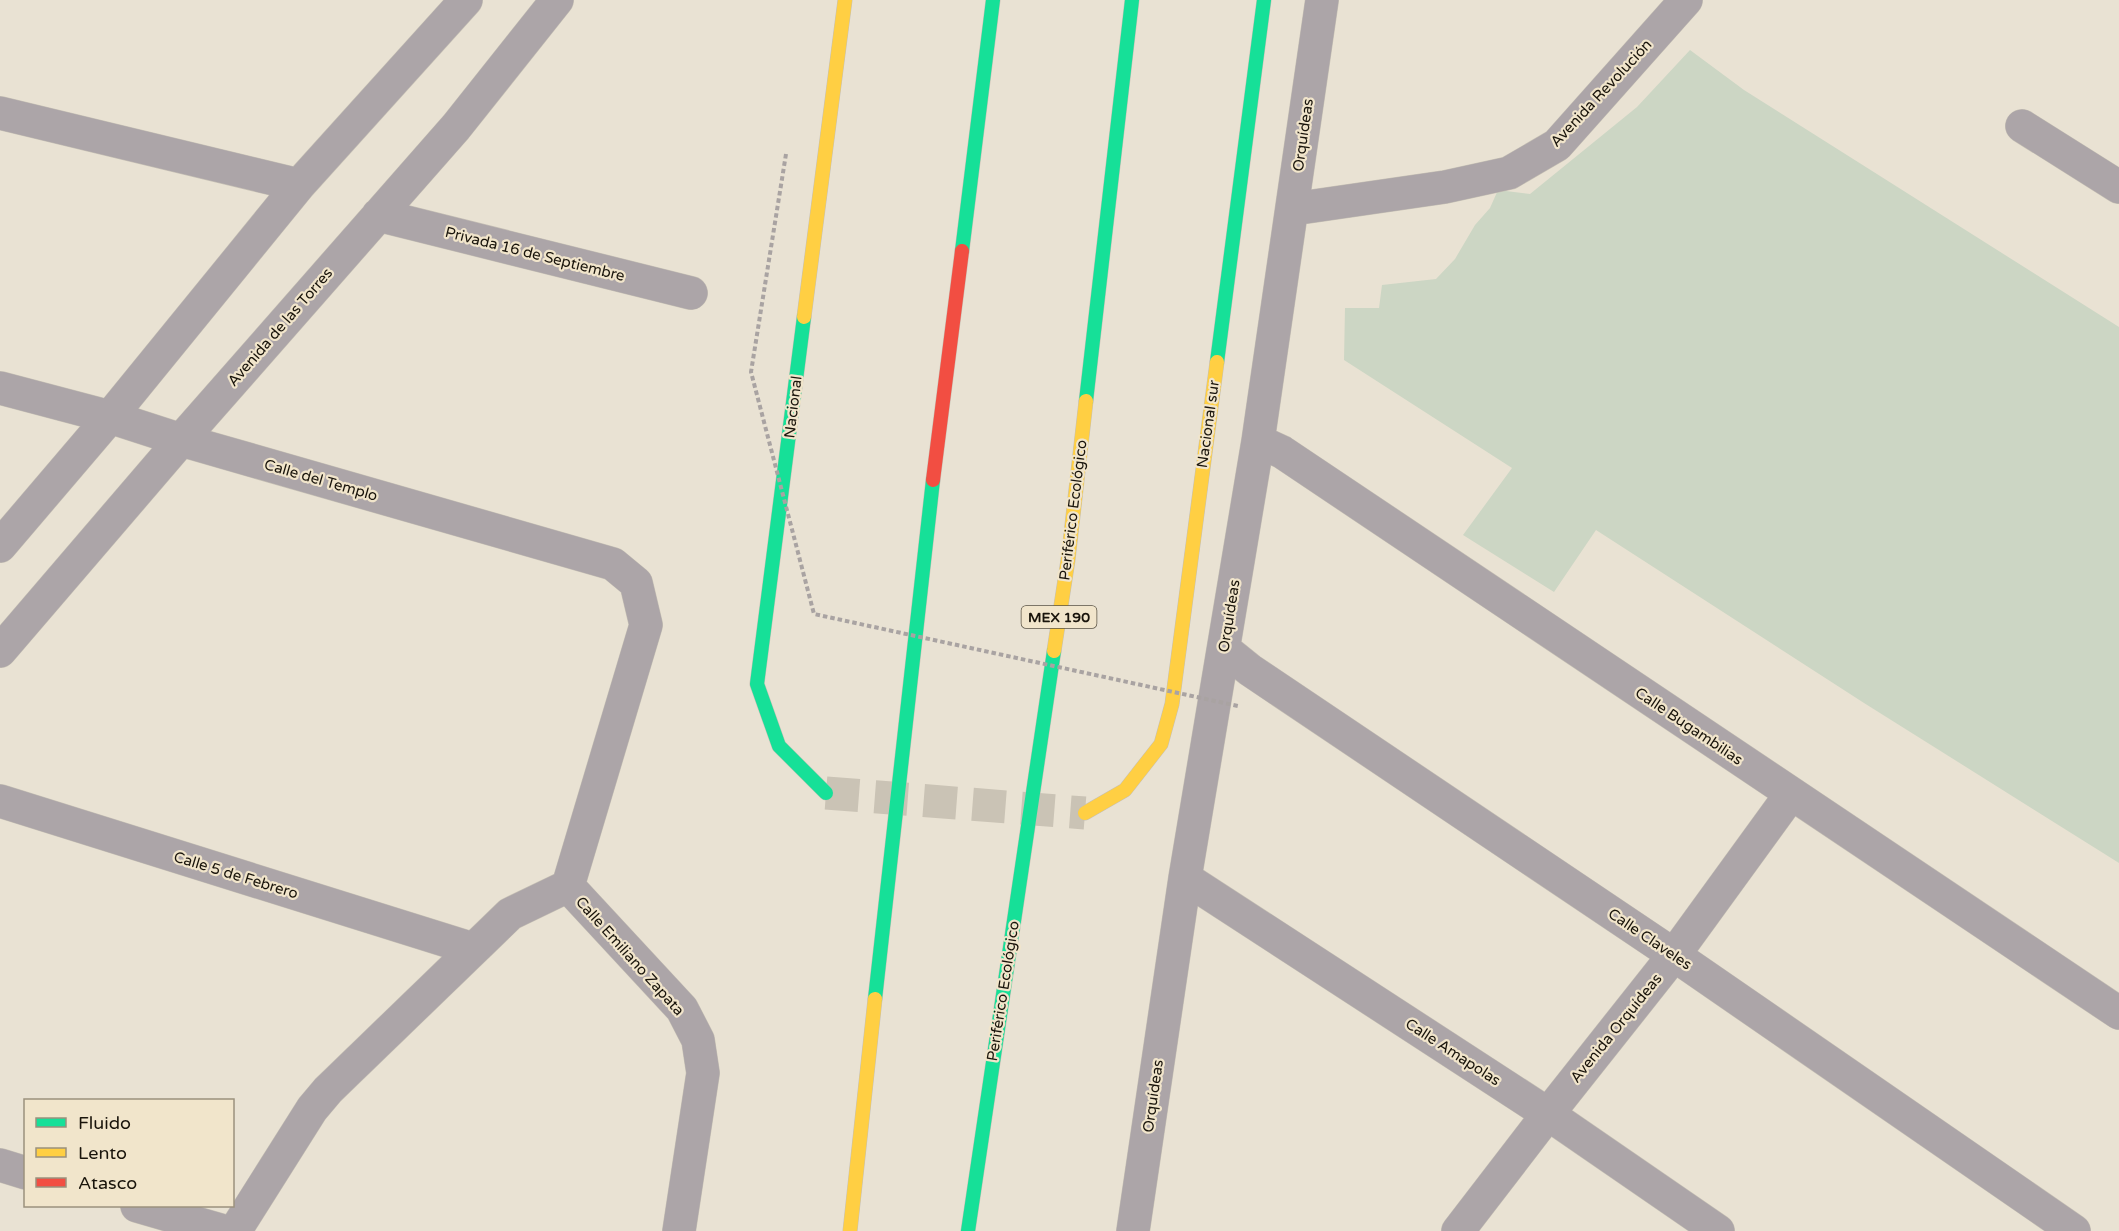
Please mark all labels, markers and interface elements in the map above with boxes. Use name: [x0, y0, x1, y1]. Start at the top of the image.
street label: Avenida Revolución: [1546, 35, 1656, 151]
street label: Orquídeas: [1289, 97, 1317, 173]
street label: Privada 16 de Septiembre: [443, 223, 627, 285]
street label: Avenida de las Torres: [224, 264, 336, 390]
street label: Nacional: [780, 375, 806, 439]
street label: Nacional sur: [1193, 379, 1223, 469]
street label: Periférico Ecológico: [1055, 439, 1091, 581]
street label: Calle del Templo: [262, 455, 380, 505]
street label: Orquídeas: [1214, 578, 1244, 654]
road number: MEX 190: [1022, 606, 1096, 628]
street label: Calle Bugambilias: [1632, 683, 1746, 769]
street label: Calle 5 de Febrero: [172, 848, 300, 902]
street label: Calle Emiliano Zapata: [572, 893, 688, 1019]
street label: Calle Claveles: [1605, 904, 1695, 974]
street label: Periférico Ecológico: [983, 920, 1023, 1062]
street label: Avenida Orquídeas: [1566, 970, 1666, 1086]
street label: Calle Amapolas: [1402, 1015, 1504, 1089]
street label: Orquídeas: [1139, 1058, 1167, 1134]
legend: [24, 1099, 234, 1207]
text: Fluido: [78, 1112, 131, 1134]
text: Lento: [78, 1142, 127, 1164]
text: Atasco: [78, 1172, 137, 1194]

